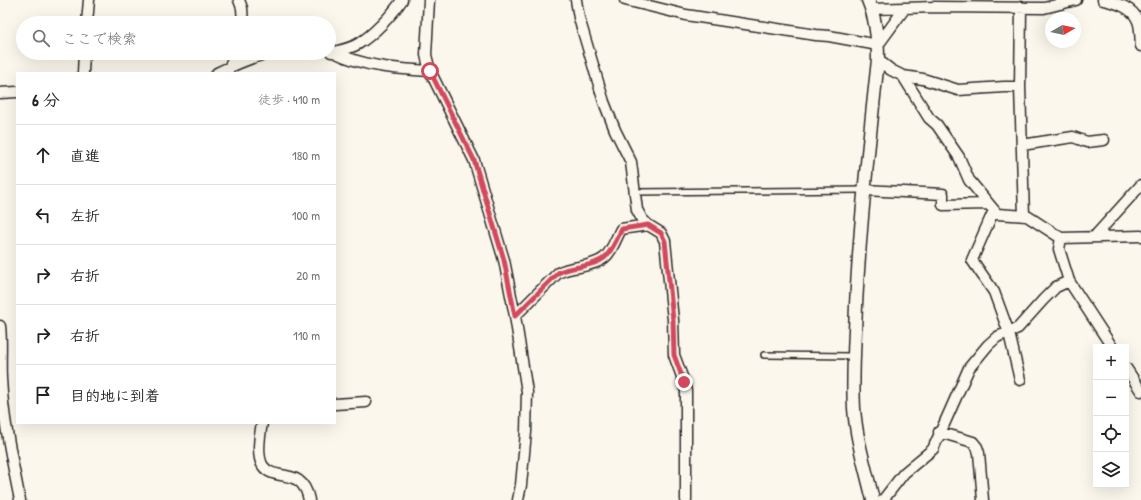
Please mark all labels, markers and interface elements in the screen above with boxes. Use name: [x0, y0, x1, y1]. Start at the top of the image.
north arrow: [1045, 12, 1081, 48]
search box: [16, 16, 336, 60]
icon: search: [30, 27, 52, 49]
text: ここで検索: [62, 28, 137, 49]
route start: [421, 62, 439, 80]
text: 6 分: [32, 88, 60, 111]
text: 徒歩 · 410 m: [258, 90, 320, 108]
icon: ahead: [32, 144, 54, 166]
text: 直進: [70, 145, 100, 166]
text: 180 m: [292, 146, 320, 164]
icon: left: [32, 204, 54, 226]
text: 左折: [70, 205, 100, 226]
text: 100 m: [292, 206, 320, 224]
icon: right: [32, 264, 54, 286]
text: 右折: [70, 265, 100, 286]
text: 20 m: [296, 266, 320, 284]
icon: right: [32, 324, 54, 346]
text: 右折: [70, 325, 100, 346]
text: 110 m: [293, 326, 320, 344]
map controls: [1093, 344, 1129, 488]
button: +: [1093, 344, 1129, 380]
route end: [675, 373, 693, 391]
button: −: [1093, 380, 1129, 416]
icon: arrive: [32, 384, 54, 406]
text: 目的地に到着: [70, 385, 160, 406]
button: locate: [1093, 416, 1129, 452]
button: layers: [1093, 452, 1129, 488]

